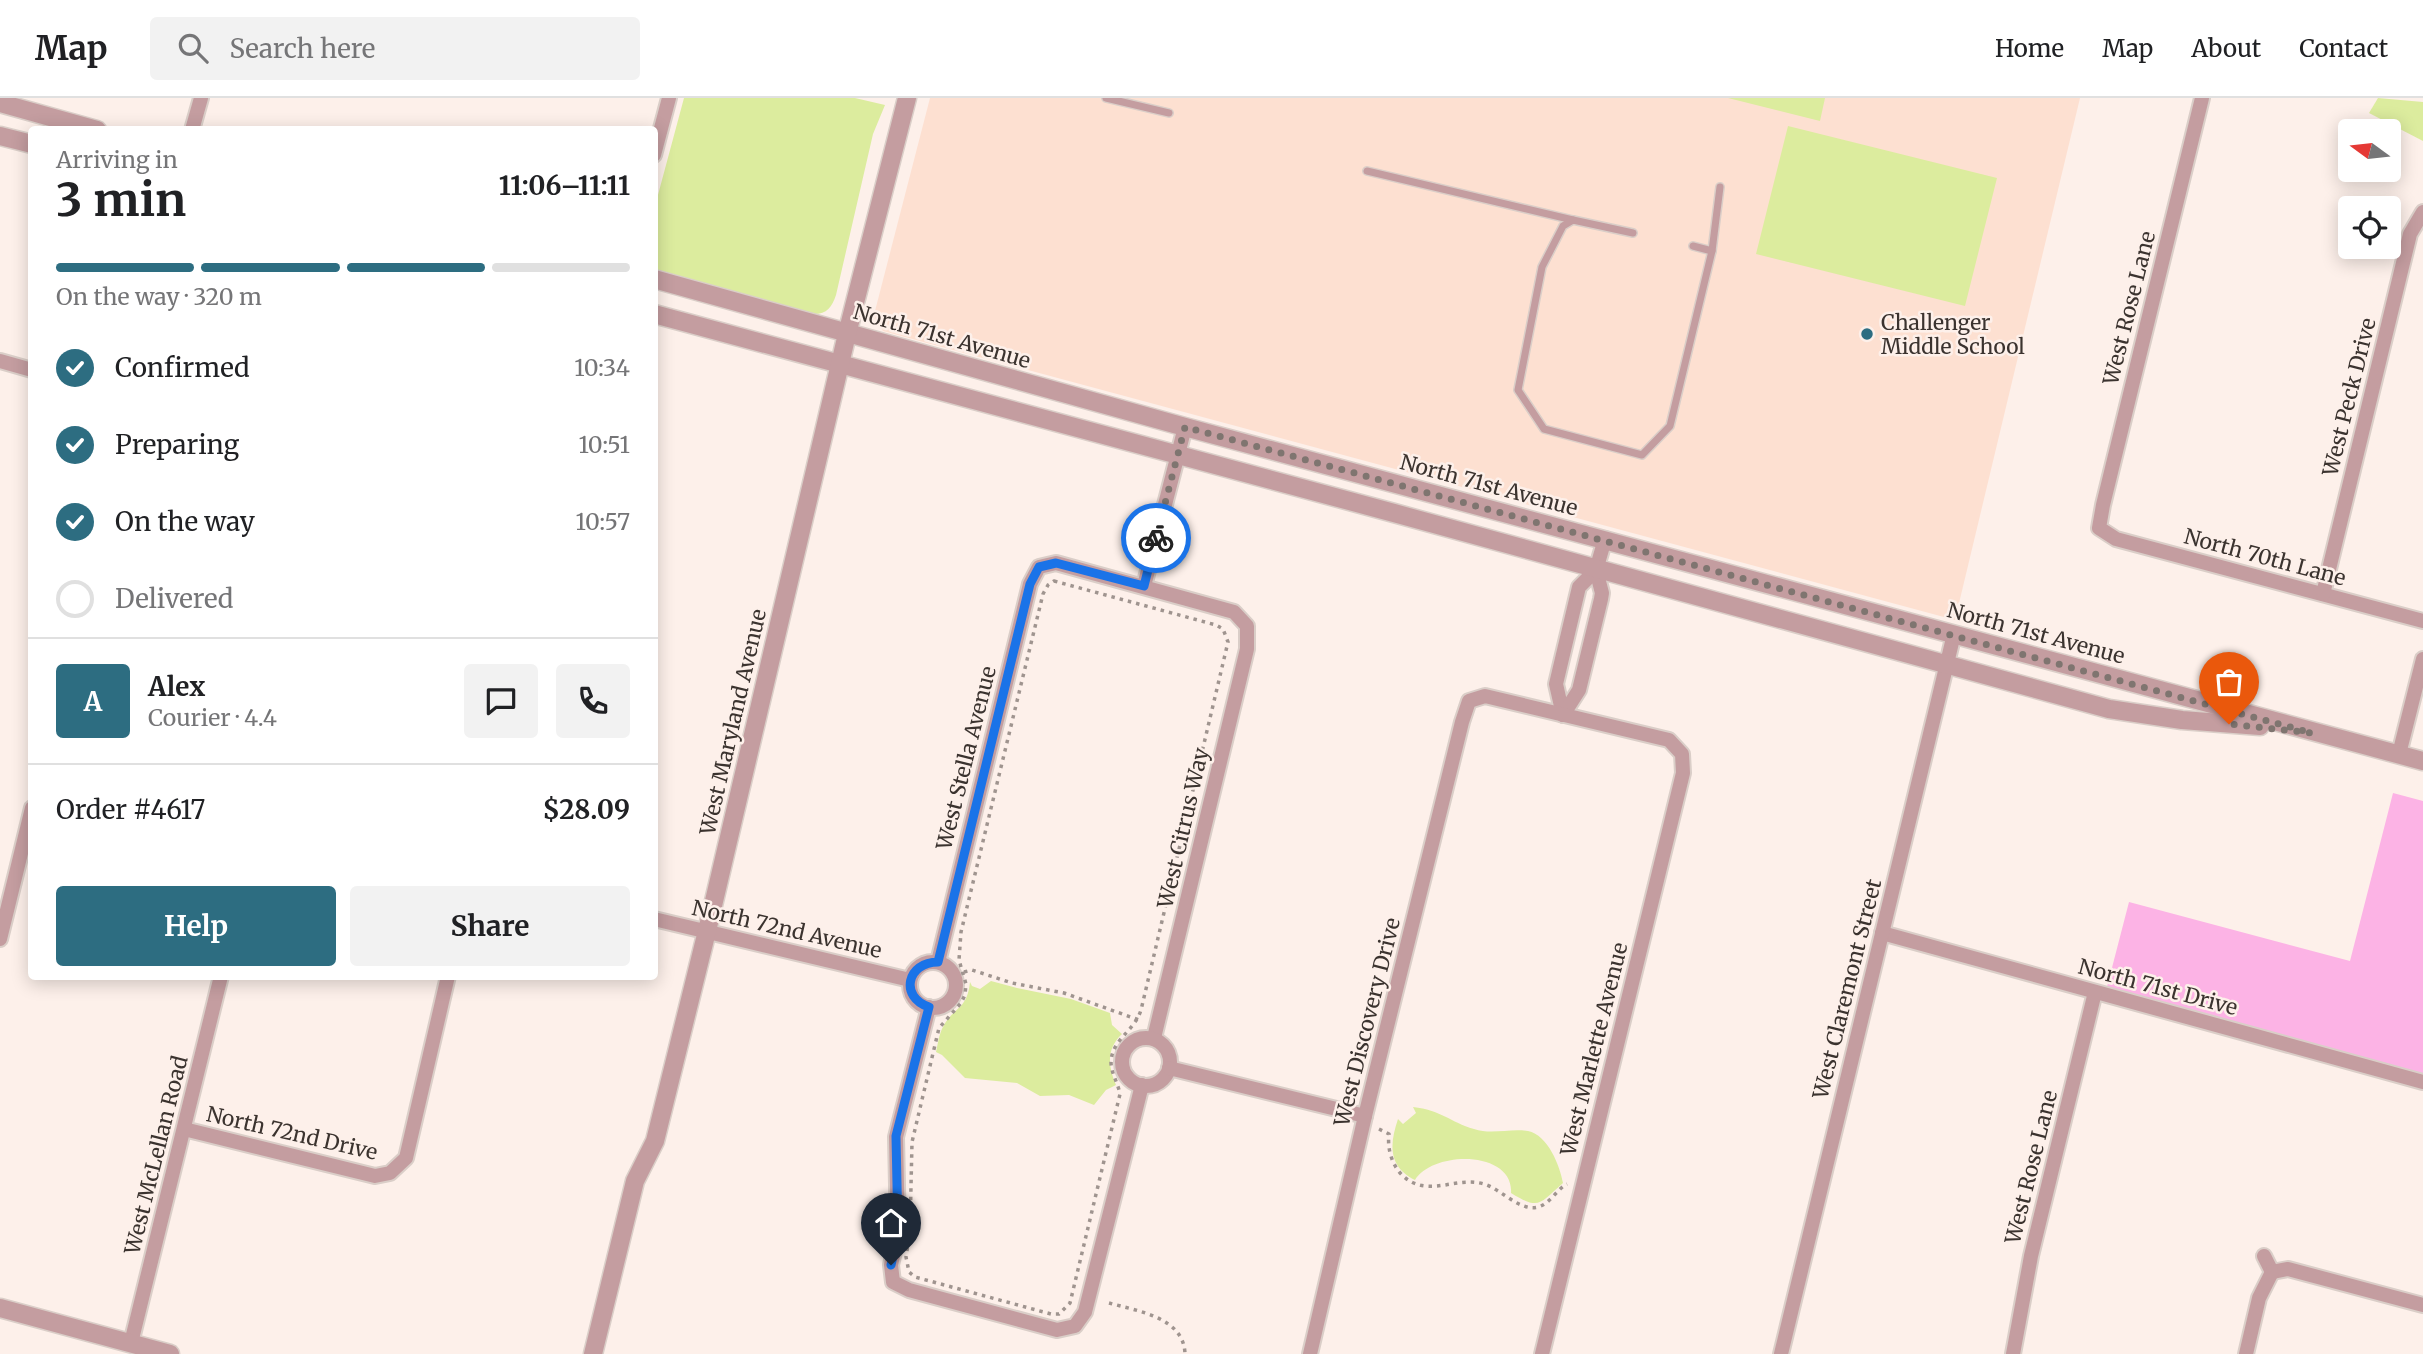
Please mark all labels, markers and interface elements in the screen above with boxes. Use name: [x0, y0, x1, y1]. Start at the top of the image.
search box: [150, 17, 640, 80]
text: Map: [35, 28, 108, 69]
icon: search: [174, 29, 212, 67]
text: Search here: [230, 32, 375, 65]
text: Home: [1995, 33, 2064, 64]
text: Map: [2102, 33, 2153, 64]
text: About: [2191, 33, 2261, 64]
text: Contact: [2299, 33, 2388, 64]
north arrow: [2338, 119, 2401, 182]
map controls: [2338, 119, 2401, 259]
text: Arriving in: [56, 145, 178, 174]
text: 11:06–11:11: [499, 169, 630, 202]
text: 3 min: [56, 171, 186, 229]
button: locate: [2338, 196, 2401, 259]
street label: West Rose Lane: [2097, 228, 2161, 389]
text: On the way · 320 m: [56, 282, 262, 311]
street label: North 71st Avenue: [850, 298, 1034, 374]
place label: Challenger Middle School: [1881, 309, 2025, 360]
street label: West Peck Drive: [2316, 315, 2382, 480]
marker: Challenger Middle School: [1859, 326, 1875, 342]
icon: check: [56, 349, 94, 387]
text: Confirmed: [115, 351, 250, 384]
text: 10:34: [574, 353, 630, 382]
icon: check: [56, 426, 94, 464]
text: Preparing: [115, 428, 239, 461]
text: 10:51: [578, 430, 630, 459]
street label: North 71st Avenue: [1397, 448, 1581, 522]
icon: check: [56, 503, 94, 541]
courier: [1121, 503, 1191, 573]
text: On the way: [115, 505, 255, 538]
text: 10:57: [576, 507, 630, 536]
icon: bike: [1137, 519, 1175, 557]
street label: North 70th Lane: [2181, 522, 2349, 592]
text: Delivered: [115, 582, 234, 615]
street label: North 71st Avenue: [1944, 596, 2128, 670]
street label: West Maryland Avenue: [694, 606, 772, 839]
pin: [2199, 652, 2259, 724]
street label: West Stella Avenue: [930, 663, 1002, 854]
icon: bag: [2210, 663, 2248, 701]
button: chat: [464, 664, 538, 738]
button: phone: [556, 664, 630, 738]
text: Alex: [148, 670, 205, 703]
text: A: [84, 685, 102, 718]
text: Courier · 4.4: [148, 703, 277, 732]
street label: West Citrus Way: [1151, 744, 1215, 912]
text: Order #4617: [56, 793, 205, 826]
text: $28.09: [543, 793, 630, 826]
street label: West Claremont Street: [1806, 876, 1887, 1103]
button: Help: [56, 886, 336, 966]
button: Share: [350, 886, 630, 966]
street label: North 72nd Avenue: [689, 894, 885, 964]
street label: West Discovery Drive: [1328, 915, 1406, 1130]
street label: West Marlette Avenue: [1554, 940, 1634, 1159]
street label: North 71st Drive: [2075, 953, 2241, 1021]
street label: West McLellan Road: [118, 1053, 194, 1258]
street label: West Rose Lane: [1999, 1087, 2063, 1248]
street label: North 72nd Drive: [204, 1100, 380, 1166]
pin: [861, 1193, 921, 1265]
icon: home: [872, 1204, 910, 1242]

